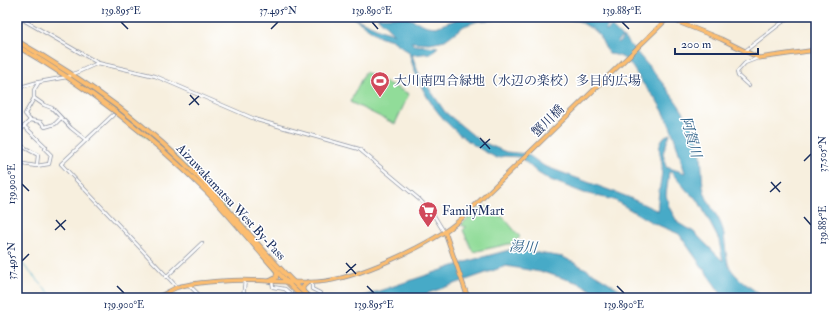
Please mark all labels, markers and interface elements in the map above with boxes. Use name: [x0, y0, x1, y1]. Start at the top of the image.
text: 139.895°E: [101, 5, 141, 17]
text: 37.495°N: [259, 5, 297, 17]
text: 139.890°E: [352, 5, 392, 17]
text: 139.885°E: [603, 5, 641, 17]
scale bar: [675, 30, 758, 56]
text: 200 m: [681, 37, 712, 52]
sports icon: 大川南四合緑地（水辺の楽校）多目的広場: [369, 70, 391, 98]
place label: 大川南四合緑地（水辺の楽校）多目的広場: [394, 73, 641, 89]
street label: 蟹川橋: [528, 102, 568, 140]
water label: 阿賀川: [677, 114, 706, 161]
text: 37.505°N: [817, 136, 829, 172]
street label: Aizuwakamatsu West By-Pass: [172, 140, 289, 265]
text: 139.900°E: [6, 164, 18, 204]
supermarket icon: FamilyMart: [417, 200, 439, 228]
place label: FamilyMart: [442, 203, 504, 220]
text: 139.885°E: [817, 206, 829, 244]
water label: 湯川: [508, 238, 540, 257]
text: 37.495°N: [6, 242, 18, 280]
text: 139.900°E: [104, 299, 144, 311]
text: 139.895°E: [354, 299, 394, 311]
text: 139.890°E: [604, 299, 644, 311]

